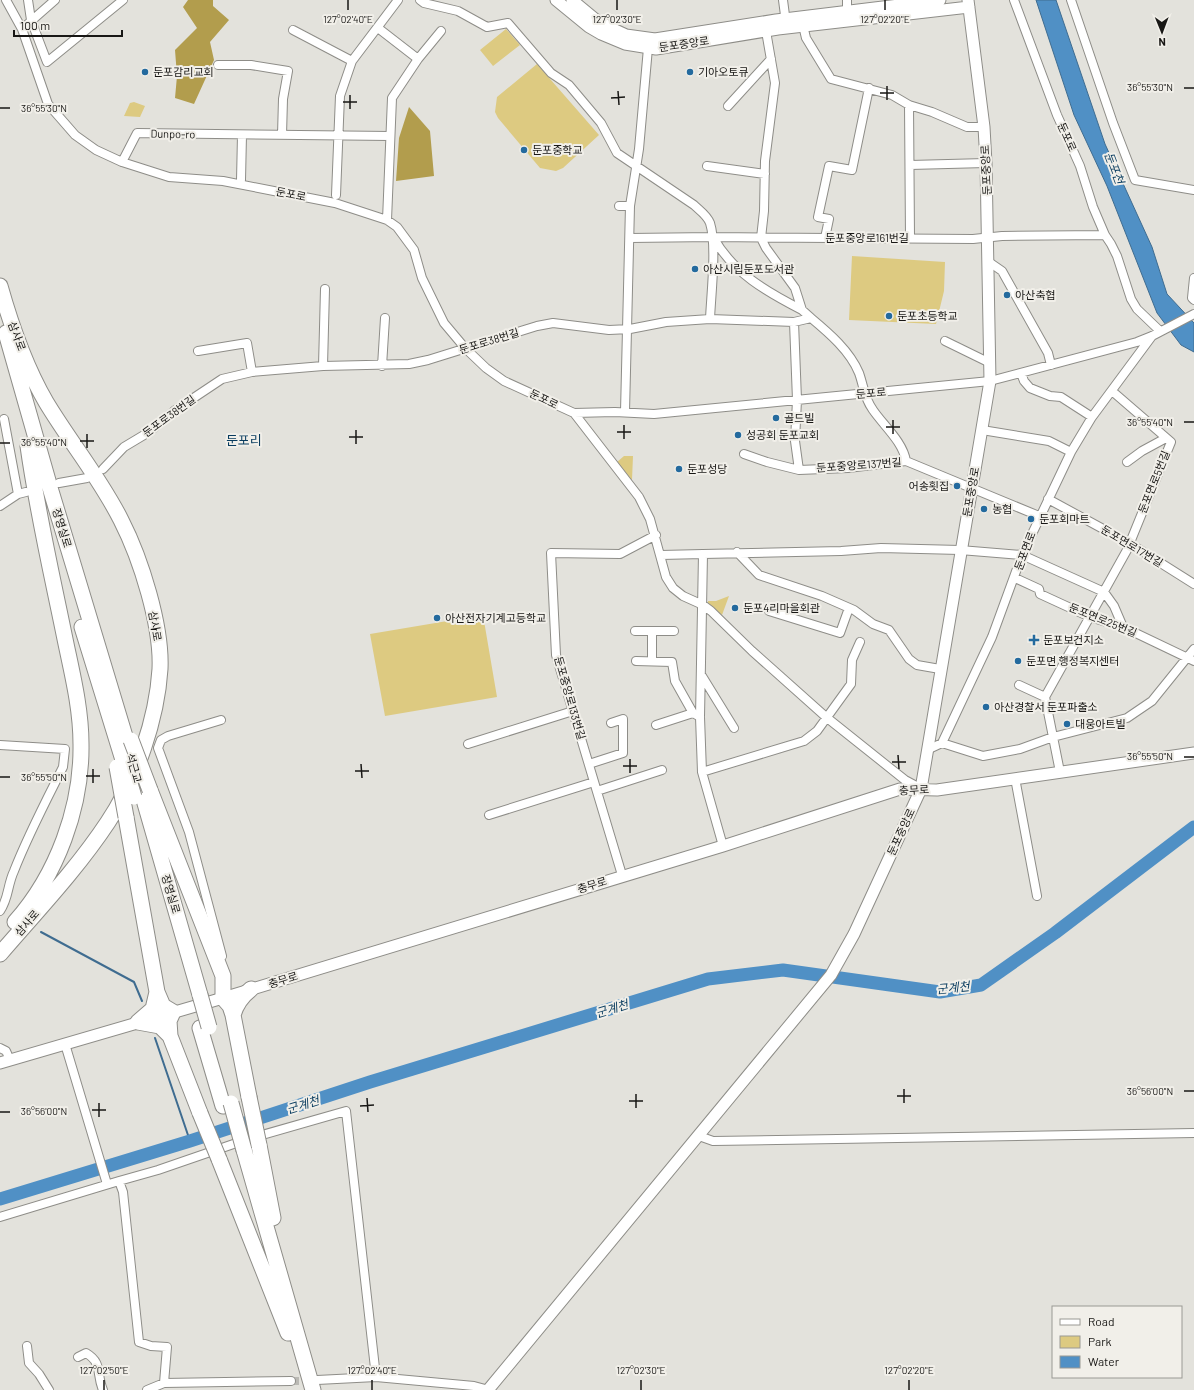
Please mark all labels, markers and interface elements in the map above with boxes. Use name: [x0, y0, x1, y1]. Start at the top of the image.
scale bar: [14, 12, 122, 38]
north arrow: [1142, 12, 1182, 52]
text: 127°02'40"E: [323, 13, 373, 25]
text: 127°02'30"E: [592, 13, 642, 25]
text: 127°02'20"E: [860, 13, 910, 25]
text: 100 m: [20, 18, 50, 32]
street label: 둔포중앙로: [658, 34, 710, 53]
text: N: [1158, 36, 1166, 49]
place label: 둔포감리교회: [153, 65, 214, 78]
place label: 기아오토큐: [698, 65, 749, 78]
marker: 둔포감리교회: [140, 67, 150, 77]
marker: 기아오토큐: [685, 67, 695, 77]
text: 36°55'30"N: [1127, 81, 1173, 93]
text: 36°55'30"N: [21, 102, 67, 114]
street label: 둔포로: [1055, 120, 1080, 153]
street label: Dunpo-ro: [151, 127, 195, 140]
place label: 둔포중학교: [532, 143, 583, 156]
street label: 둔포중앙로: [978, 144, 993, 196]
marker: 둔포중학교: [519, 145, 529, 155]
water label: 둔포천: [1102, 150, 1128, 187]
street label: 둔포로: [275, 184, 307, 203]
street label: 둔포중앙로161번길: [825, 231, 909, 244]
place label: 아산시립둔포도서관: [703, 262, 794, 275]
marker: 아산시립둔포도서관: [690, 264, 700, 274]
place label: 아산축협: [1015, 288, 1055, 301]
marker: 아산축협: [1002, 290, 1012, 300]
place label: 둔포초등학교: [897, 309, 958, 322]
marker: 둔포초등학교: [884, 311, 894, 321]
street label: 삼사로: [6, 319, 29, 352]
street label: 둔포로38번길: [457, 325, 520, 356]
street label: 둔포로: [855, 385, 887, 400]
street label: 둔포로: [528, 386, 561, 411]
street label: 둔포로38번길: [140, 392, 198, 439]
place label: 골드빌: [784, 411, 814, 424]
marker: 골드빌: [771, 413, 781, 423]
text: 36°55'40"N: [1127, 416, 1173, 428]
place label: 성공회 둔포교회: [746, 428, 819, 441]
marker: 성공회 둔포교회: [733, 430, 743, 440]
district label: 둔포리: [226, 432, 262, 448]
text: 36°55'40"N: [21, 436, 67, 448]
street label: 둔포면로5번길: [1135, 449, 1172, 515]
street label: 둔포중앙로137번길: [816, 455, 902, 474]
place label: 둔포성당: [687, 462, 727, 475]
marker: 둔포성당: [674, 464, 684, 474]
street label: 둔포중앙로: [960, 466, 981, 518]
place label: 어송횟집: [909, 479, 949, 492]
marker: 어송횟집: [952, 481, 962, 491]
place label: 농협: [992, 502, 1012, 515]
marker: 농협: [979, 504, 989, 514]
street label: 장영실로: [50, 507, 75, 549]
place label: 둔포회마트: [1039, 512, 1090, 525]
marker: 둔포회마트: [1026, 514, 1036, 524]
street label: 둔포면로17번길: [1099, 522, 1166, 569]
street label: 둔포면로: [1011, 530, 1038, 572]
street label: 둔포면로25번길: [1067, 600, 1139, 639]
place label: 둔포4리마을회관: [743, 601, 820, 614]
marker: 둔포4리마을회관: [730, 603, 740, 613]
street label: 삼사로: [146, 610, 165, 642]
place label: 아산전자기계고등학교: [445, 611, 546, 624]
marker: 아산전자기계고등학교: [432, 613, 442, 623]
place label: 둔포보건지소: [1043, 633, 1104, 646]
marker: 둔포보건지소: [1028, 634, 1040, 646]
place label: 둔포면 행정복지센터: [1026, 654, 1119, 667]
street label: 둔포중앙로133번길: [552, 655, 589, 741]
marker: 둔포면 행정복지센터: [1013, 656, 1023, 666]
place label: 아산경찰서 둔포파출소: [994, 700, 1097, 713]
marker: 아산경찰서 둔포파출소: [981, 702, 991, 712]
place label: 대웅아트빌: [1075, 717, 1126, 730]
marker: 대웅아트빌: [1062, 719, 1072, 729]
text: 36°55'50"N: [1127, 750, 1173, 762]
street label: 석근교: [124, 751, 145, 784]
text: 36°55'50"N: [21, 771, 67, 783]
street label: 충무로: [898, 782, 929, 797]
street label: 둔포중앙로: [884, 806, 917, 857]
street label: 장영실로: [160, 873, 183, 915]
street label: 충무로: [575, 874, 608, 895]
street label: 삼사로: [12, 907, 41, 938]
street label: 충무로: [266, 969, 299, 990]
water label: 군계천: [936, 978, 972, 996]
water label: 군계천: [594, 996, 631, 1020]
text: 36°56'00"N: [1127, 1085, 1173, 1097]
water label: 군계천: [285, 1092, 322, 1116]
text: 36°56'00"N: [21, 1105, 67, 1117]
legend: [1052, 1306, 1182, 1378]
text: Road: [1088, 1314, 1115, 1328]
text: Park: [1088, 1334, 1112, 1348]
text: Water: [1088, 1354, 1120, 1368]
text: 127°02'50"E: [79, 1364, 129, 1376]
text: 127°02'40"E: [347, 1364, 397, 1376]
text: 127°02'30"E: [616, 1364, 666, 1376]
text: 127°02'20"E: [884, 1364, 934, 1376]

